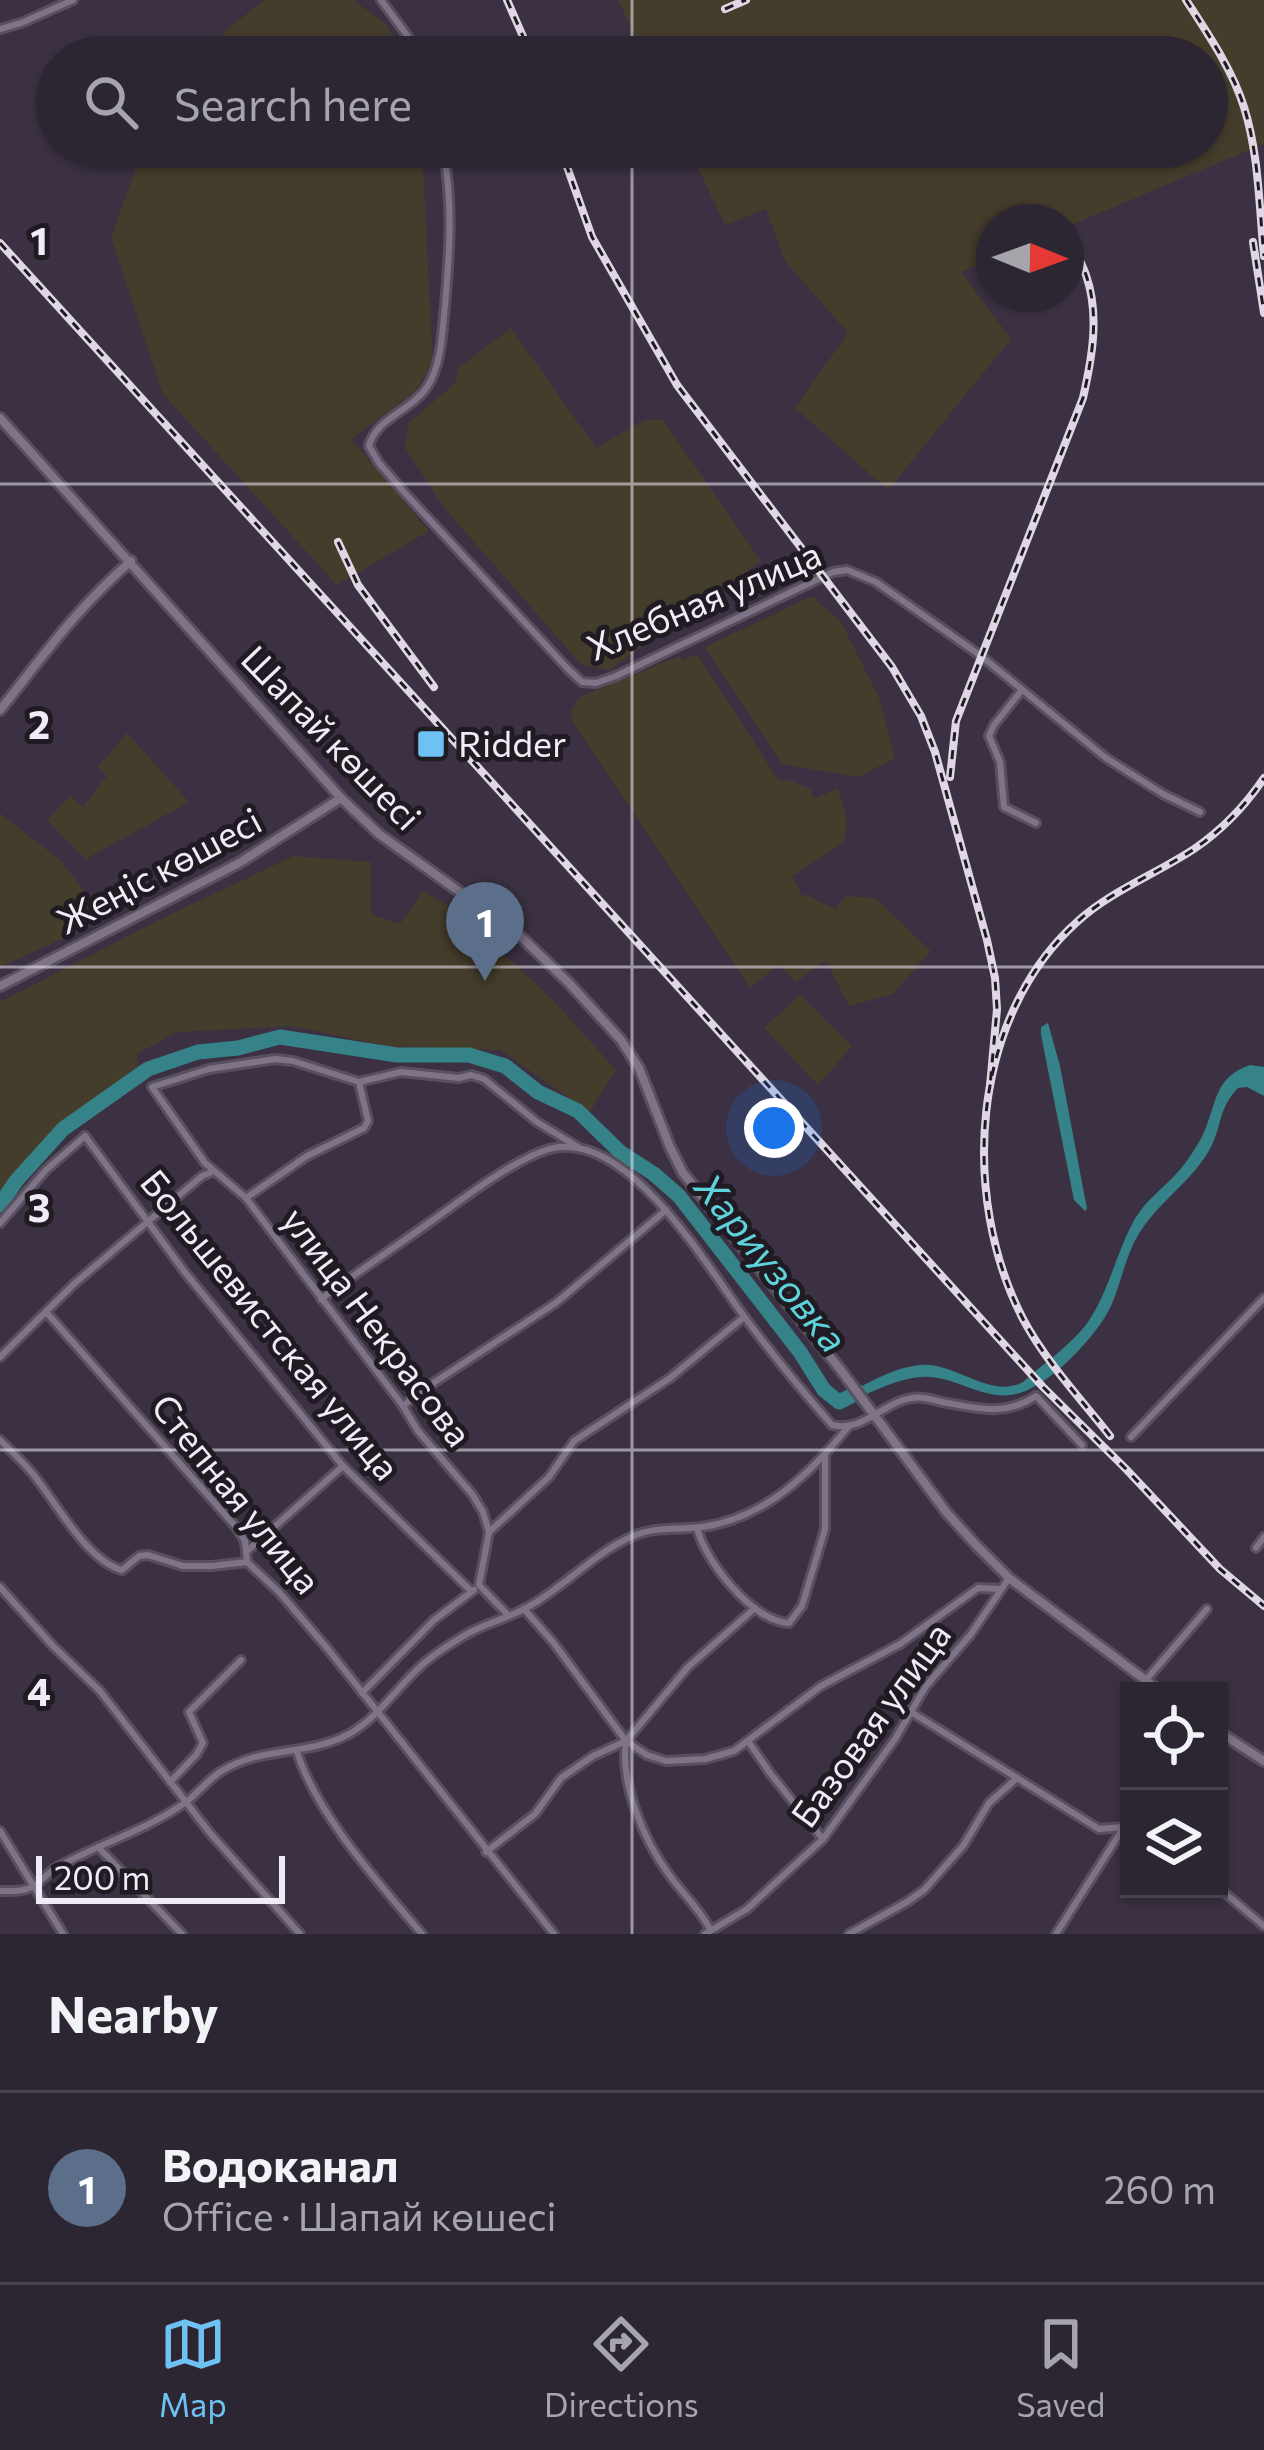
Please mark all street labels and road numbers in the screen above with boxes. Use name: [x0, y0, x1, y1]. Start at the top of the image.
street label: Хлебная улица: [580, 530, 827, 668]
street label: Шапай көшесі: [234, 635, 431, 838]
street label: Жеңіс көшесі: [48, 797, 268, 942]
street label: Большевистская улица: [133, 1160, 410, 1488]
street label: улица Некрасова: [275, 1198, 483, 1454]
street label: Степная улица: [144, 1384, 331, 1601]
street label: Базовая улица: [780, 1613, 958, 1835]

